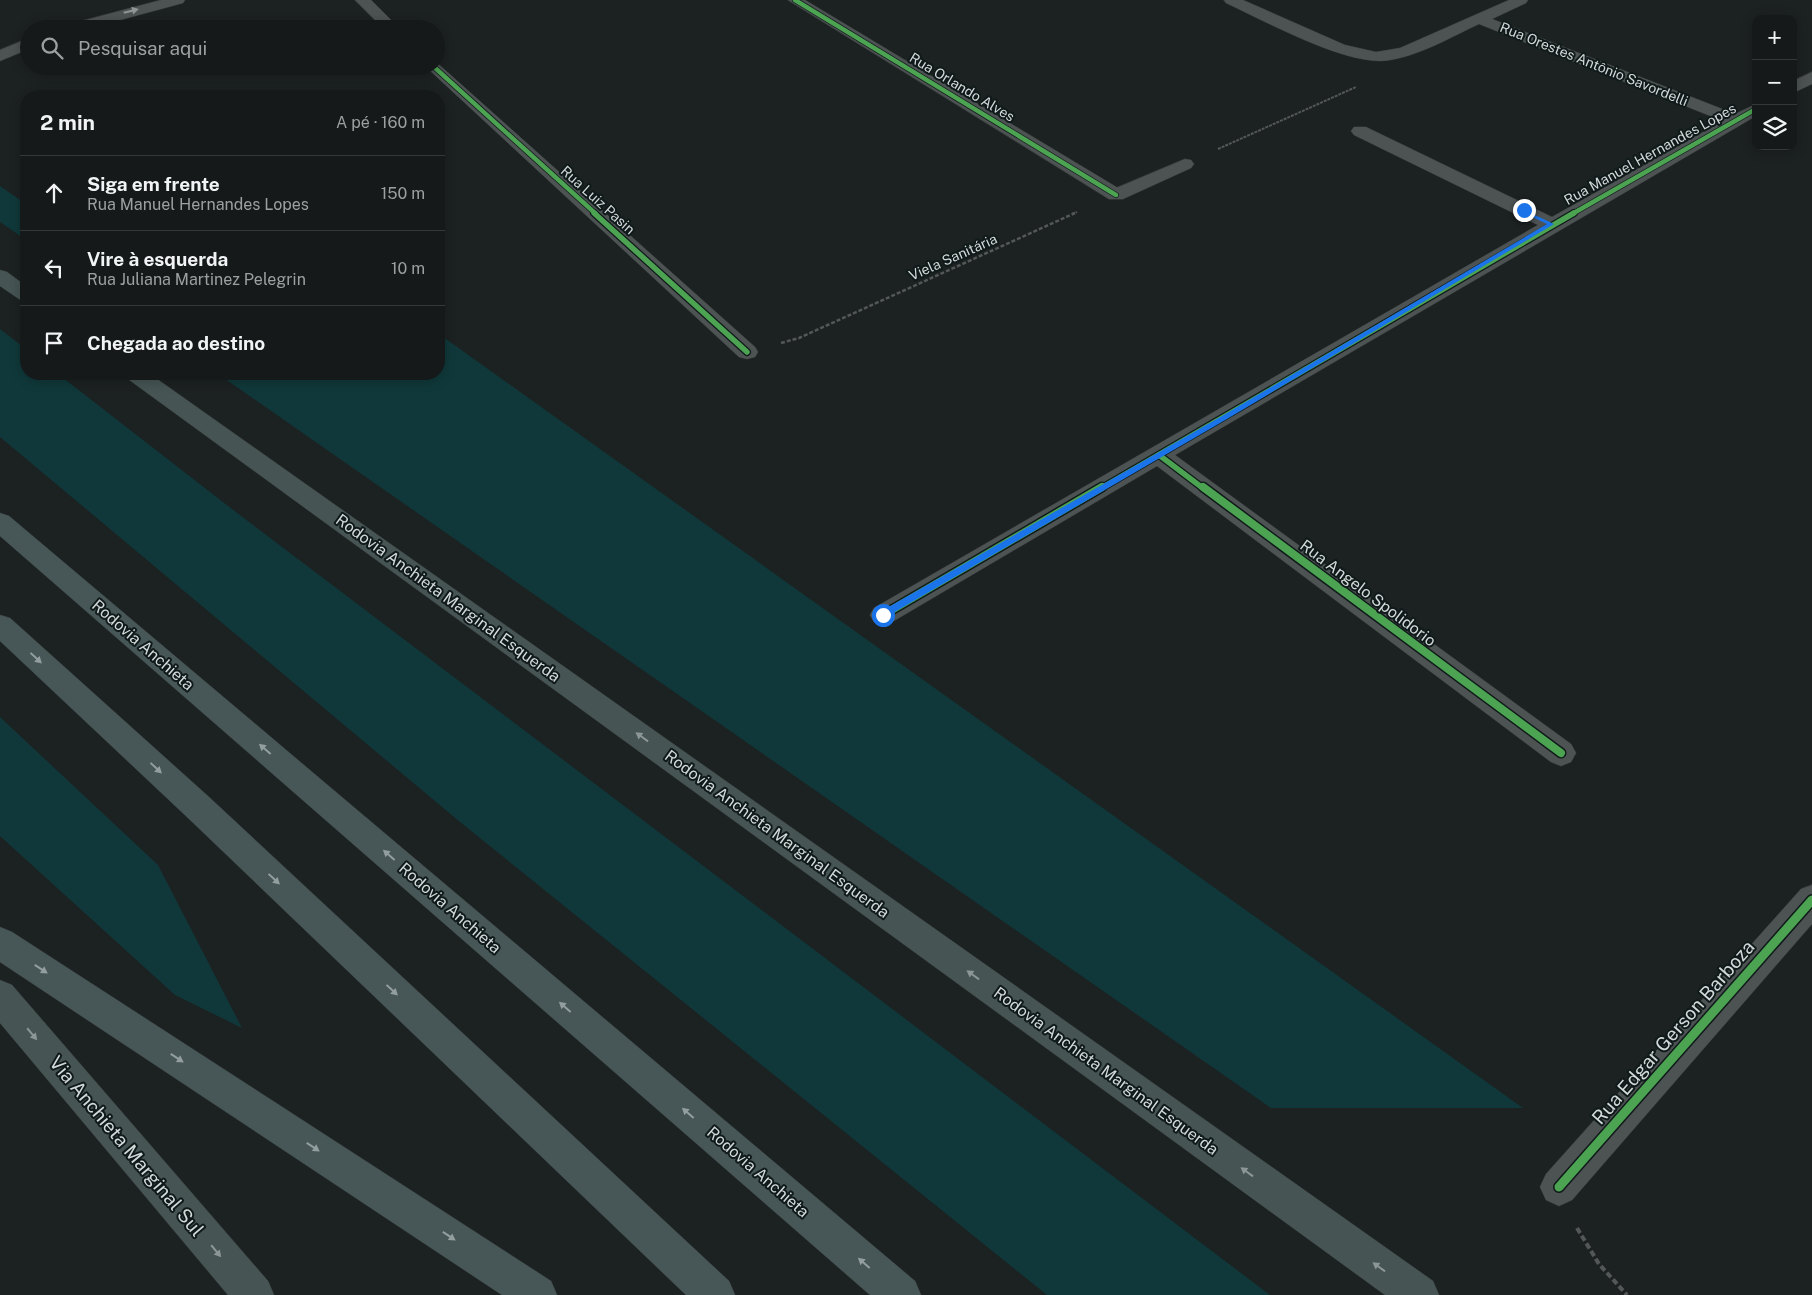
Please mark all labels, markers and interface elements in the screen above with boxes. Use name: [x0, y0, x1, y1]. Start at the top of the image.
one-way arrow: [124, 7, 139, 15]
map controls: [1752, 15, 1797, 150]
button: +: [1752, 15, 1797, 60]
street label: Rua Orestes Antônio Savordelli: [1498, 19, 1690, 109]
search box: [20, 20, 445, 75]
icon: search: [38, 34, 66, 62]
text: Pesquisar aqui: [78, 37, 207, 59]
street label: Rua Orlando Alves: [907, 49, 1017, 125]
button: −: [1752, 60, 1797, 105]
street label: Rua Manuel Hernandes Lopes: [1561, 100, 1739, 208]
button: layers: [1752, 105, 1797, 150]
text: 2 min: [40, 110, 95, 135]
text: A pé · 160 m: [336, 113, 425, 132]
street label: Rua Luiz Pasin: [558, 163, 638, 237]
text: Siga em frente: [87, 173, 220, 195]
icon: ahead: [40, 179, 68, 207]
text: 150 m: [381, 184, 425, 203]
text: Rua Manuel Hernandes Lopes: [87, 195, 309, 214]
route end: [1513, 199, 1536, 222]
street label: Viela Sanitária: [907, 230, 999, 284]
text: Vire à esquerda: [87, 248, 228, 270]
icon: left: [40, 254, 68, 282]
text: 10 m: [391, 259, 425, 278]
text: Rua Juliana Martinez Pelegrin: [87, 270, 306, 289]
icon: arrive: [40, 329, 68, 357]
text: Chegada ao destino: [87, 332, 265, 354]
street label: Rodovia Anchieta Marginal Esquerda: [332, 510, 564, 686]
street label: Rua Angelo Spolidorio: [1296, 536, 1440, 650]
street label: Rodovia Anchieta: [88, 596, 198, 694]
route start: [872, 604, 895, 627]
one-way arrow: [29, 652, 41, 664]
one-way arrow: [635, 732, 649, 742]
one-way arrow: [259, 744, 272, 755]
street label: Rodovia Anchieta Marginal Esquerda: [661, 746, 893, 922]
one-way arrow: [149, 762, 161, 774]
one-way arrow: [382, 850, 395, 861]
street label: Rodovia Anchieta: [395, 859, 505, 957]
one-way arrow: [268, 873, 280, 885]
street label: Rua Edgar Gerson Barboza: [1587, 936, 1759, 1128]
one-way arrow: [34, 965, 48, 974]
one-way arrow: [966, 970, 980, 980]
street label: Rodovia Anchieta Marginal Esquerda: [990, 983, 1222, 1159]
one-way arrow: [386, 984, 398, 996]
one-way arrow: [559, 1001, 572, 1012]
one-way arrow: [26, 1027, 37, 1040]
street label: Via Anchieta Marginal Sul: [45, 1052, 209, 1240]
one-way arrow: [170, 1053, 184, 1063]
one-way arrow: [682, 1107, 695, 1118]
street label: Rodovia Anchieta: [703, 1123, 813, 1221]
one-way arrow: [307, 1142, 320, 1152]
one-way arrow: [1240, 1167, 1254, 1177]
one-way arrow: [442, 1231, 456, 1241]
one-way arrow: [210, 1245, 221, 1257]
one-way arrow: [858, 1258, 871, 1269]
one-way arrow: [1373, 1261, 1386, 1272]

